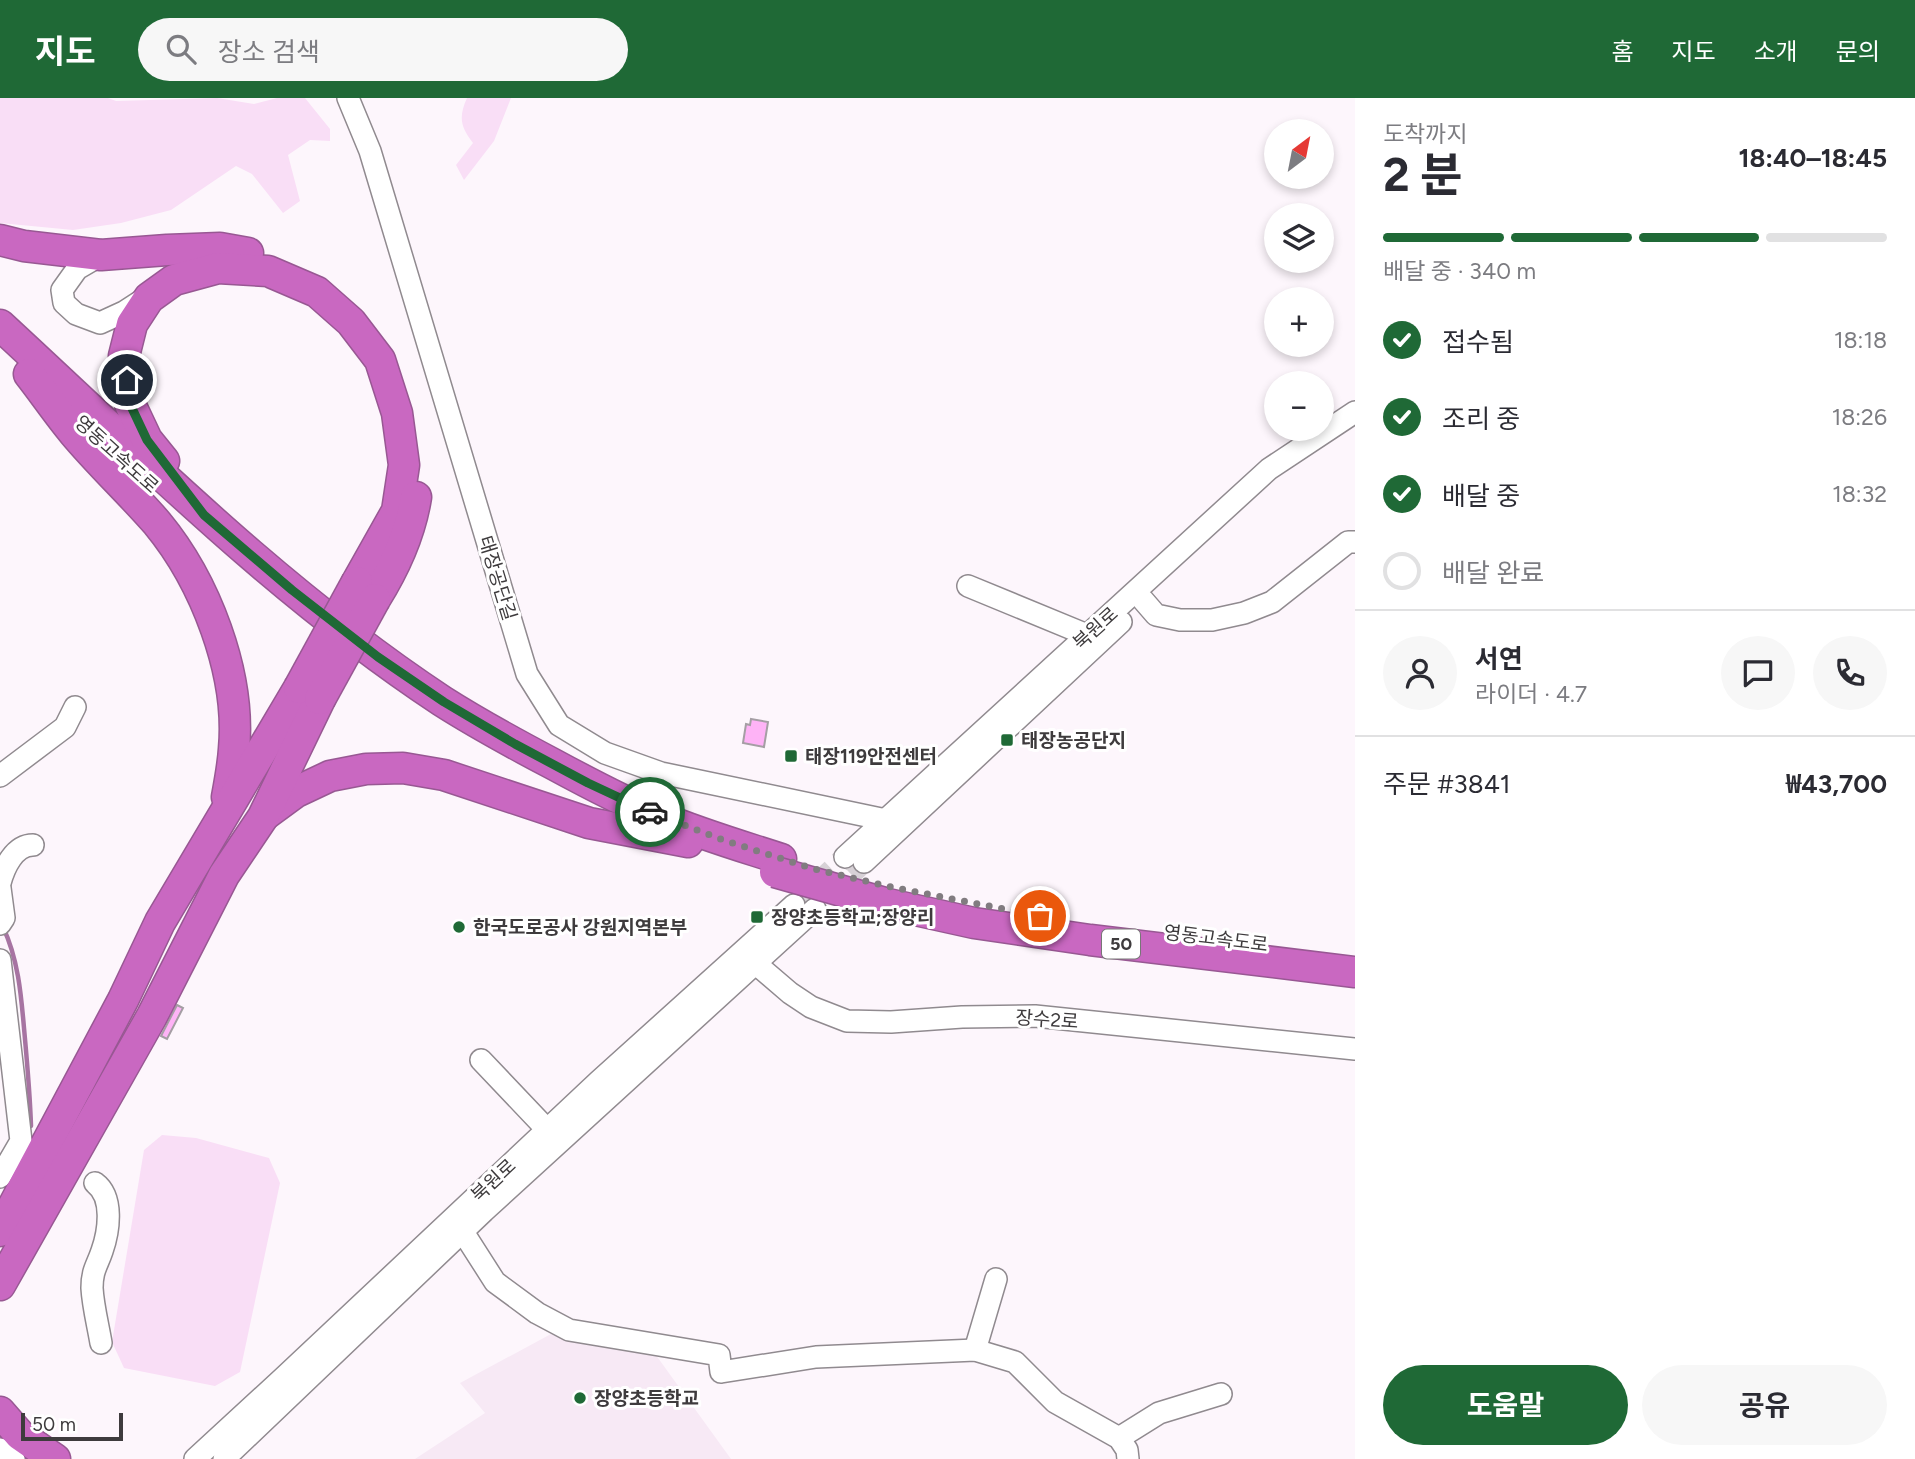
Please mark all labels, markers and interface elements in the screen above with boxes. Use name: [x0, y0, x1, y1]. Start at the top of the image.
search box: [138, 18, 628, 81]
icon: search: [162, 30, 200, 68]
text: 지도: [35, 32, 96, 71]
text: 장소 검색: [218, 36, 320, 68]
text: 홈: [1611, 37, 1633, 66]
text: 지도: [1671, 37, 1716, 66]
text: 소개: [1754, 37, 1798, 66]
text: 문의: [1836, 37, 1880, 66]
north arrow: [1264, 119, 1334, 189]
map controls: [1264, 119, 1334, 441]
text: 도착까지: [1383, 120, 1468, 148]
text: 18:40–18:45: [1738, 142, 1887, 174]
text: 2 분: [1383, 147, 1463, 203]
button: layers: [1264, 203, 1334, 273]
text: 배달 중 · 340 m: [1383, 257, 1536, 285]
button: +: [1264, 287, 1334, 357]
icon: check: [1383, 321, 1421, 359]
text: 접수됨: [1442, 326, 1514, 358]
text: 18:18: [1834, 326, 1887, 354]
pin: [97, 350, 157, 410]
icon: home: [108, 361, 146, 399]
button: −: [1264, 371, 1334, 441]
icon: check: [1383, 398, 1421, 436]
text: 조리 중: [1442, 403, 1520, 435]
text: 18:26: [1832, 403, 1887, 431]
street label: 영동고속도로: [70, 411, 163, 498]
icon: check: [1383, 475, 1421, 513]
text: 배달 중: [1442, 480, 1520, 512]
text: 18:32: [1832, 480, 1887, 508]
street label: 태장공단길: [474, 533, 521, 623]
text: 배달 완료: [1442, 557, 1544, 589]
street label: 북원로: [1068, 602, 1123, 654]
button: person: [1383, 636, 1457, 710]
button: chat: [1721, 636, 1795, 710]
button: phone: [1813, 636, 1887, 710]
text: 서연: [1475, 643, 1523, 675]
text: 라이더 · 4.7: [1475, 680, 1587, 708]
place label: 태장농공단지: [1021, 729, 1126, 752]
marker: 태장농공단지: [999, 732, 1015, 748]
place label: 태장119안전센터: [805, 745, 937, 768]
marker: 태장119안전센터: [783, 748, 799, 764]
text: 주문 #3841: [1383, 768, 1511, 800]
text: ₩43,700: [1786, 768, 1887, 800]
courier: [615, 777, 685, 847]
icon: car: [631, 793, 669, 831]
pin: [1010, 886, 1070, 946]
icon: bag: [1021, 897, 1059, 935]
place label: 장양초등학교;장양리: [771, 906, 934, 929]
marker: 장양초등학교;장양리: [749, 909, 765, 925]
place label: 한국도로공사 강원지역본부: [473, 916, 687, 939]
marker: 한국도로공사 강원지역본부: [451, 919, 467, 935]
street label: 영동고속도로: [1162, 921, 1269, 956]
road number: 50: [1102, 930, 1140, 958]
street label: 장수2로: [1015, 1006, 1079, 1033]
street label: 북원로: [466, 1154, 520, 1207]
button: 도움말: [1383, 1365, 1628, 1445]
button: 공유: [1642, 1365, 1887, 1445]
place label: 장양초등학교: [594, 1387, 699, 1410]
marker: 장양초등학교: [572, 1390, 588, 1406]
scale bar: [21, 1410, 122, 1442]
text: 50 m: [32, 1413, 76, 1436]

